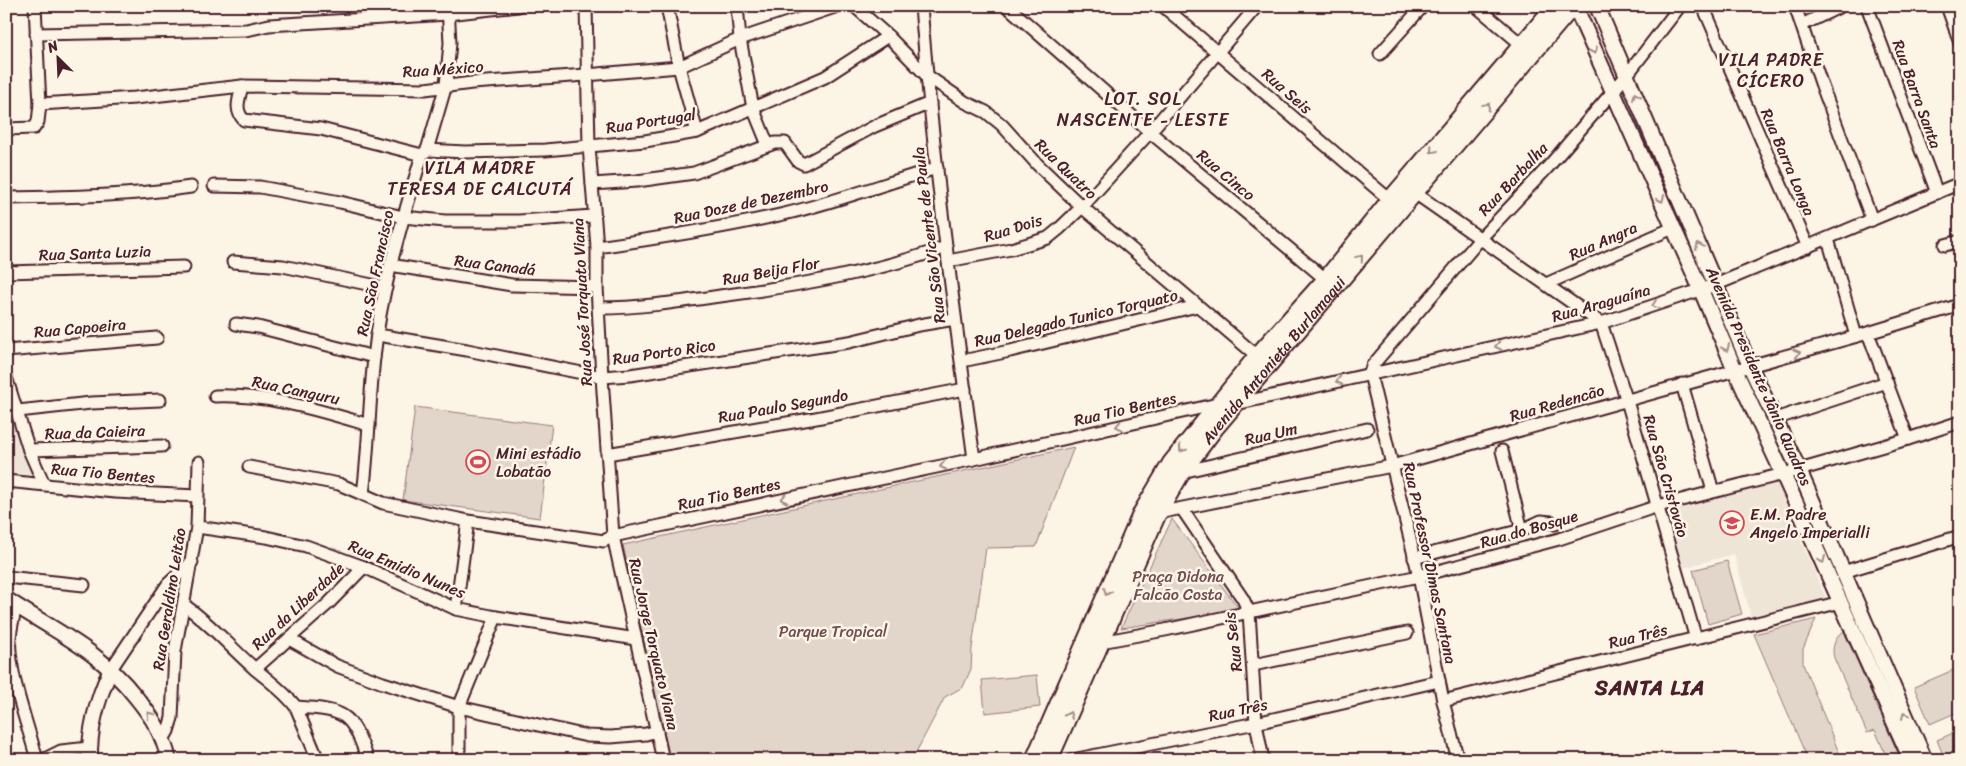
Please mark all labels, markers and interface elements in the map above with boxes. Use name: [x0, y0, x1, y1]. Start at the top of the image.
north arrow: [32, 32, 82, 82]
text: N: [42, 33, 63, 60]
street label: Rua Barra Santa: [1884, 35, 1950, 153]
district label: VILA PADRE CÍCERO: [1718, 44, 1824, 97]
one-way arrow: [1588, 46, 1599, 55]
street label: Rua México: [402, 52, 484, 86]
street label: Rua Seis: [1255, 60, 1320, 122]
district label: LOT. SOL NASCENTE - LESTE: [1057, 83, 1229, 136]
one-way arrow: [1632, 92, 1642, 101]
street label: Rua Portugal: [604, 100, 698, 142]
one-way arrow: [1482, 103, 1491, 112]
street label: Rua Barra Longa: [1752, 104, 1824, 220]
street label: Rua Quatro: [1027, 131, 1105, 207]
street label: Rua Barbalha: [1471, 134, 1556, 223]
street label: Rua Cinco: [1190, 142, 1262, 208]
street label: Rua São Vicente de Paula: [904, 145, 954, 325]
one-way arrow: [1429, 145, 1438, 154]
district label: VILA MADRE TERESA DE CALCUTÁ: [387, 152, 574, 205]
street label: Rua Doze de Dezembro: [671, 171, 831, 233]
one-way arrow: [1654, 194, 1665, 203]
street label: Rua Dois: [980, 205, 1046, 251]
street label: Rua São Francisco: [347, 207, 403, 339]
street label: Rua Angra: [1564, 213, 1642, 269]
street label: Rua José Torquato Viana: [563, 217, 601, 387]
street label: Rua Santa Luzia: [38, 237, 152, 269]
one-way arrow: [1694, 242, 1705, 251]
street label: Rua Canadá: [453, 246, 537, 284]
street label: Rua Beija Flor: [720, 248, 823, 294]
one-way arrow: [1355, 254, 1364, 263]
street label: Avenida Presidente Jânio Quadros: [1697, 261, 1821, 491]
street label: Avenida Antonieta Burlamaqui: [1193, 269, 1353, 451]
street label: Rua Araguaína: [1548, 275, 1654, 331]
street label: Rua Delegado Tunico Torquato: [971, 280, 1181, 356]
one-way arrow: [1651, 300, 1660, 310]
street label: Rua Capoeira: [33, 310, 127, 346]
street label: Rua Porto Rico: [611, 330, 717, 374]
one-way arrow: [1494, 340, 1503, 351]
one-way arrow: [1719, 343, 1730, 352]
one-way arrow: [1793, 348, 1801, 358]
street label: Rua Canguru: [249, 367, 343, 414]
one-way arrow: [1335, 375, 1344, 386]
street label: Rua Redencão: [1506, 376, 1608, 430]
street label: Rua Paulo Segundo: [716, 380, 850, 432]
street label: Rua Tio Bentes: [1071, 383, 1179, 435]
street label: Rua São Cristovão: [1635, 411, 1697, 541]
street label: Rua Um: [1242, 414, 1300, 454]
street label: Rua da Caieira: [44, 416, 147, 448]
one-way arrow: [1115, 421, 1124, 431]
place label: Mini estádio Lobatão: [496, 439, 581, 486]
one-way arrow: [1179, 443, 1188, 453]
sports icon: Mini estádio Lobatão: [465, 449, 491, 475]
street label: Rua Tio Bentes: [50, 454, 157, 492]
street label: Rua Professor Dimas Santana: [1394, 459, 1466, 667]
one-way arrow: [939, 460, 948, 470]
street label: Rua Tio Bentes: [675, 469, 783, 519]
one-way arrow: [780, 493, 789, 504]
place label: E.M. Padre Angelo Imperialli: [1749, 500, 1870, 547]
street label: Rua do Bosque: [1477, 501, 1582, 557]
school or university icon: E.M. Padre Angelo Imperialli: [1719, 510, 1745, 536]
street label: Rua Geraldino Leitão: [143, 526, 195, 672]
street label: Rua Emidio Nunes: [344, 531, 471, 607]
street label: Rua da Liberdade: [244, 555, 352, 657]
street label: Rua Jorge Torquato Viana: [620, 555, 688, 734]
one-way arrow: [1815, 555, 1826, 564]
park label: Praça Didona Falcão Costa: [1132, 562, 1225, 609]
one-way arrow: [1103, 587, 1114, 596]
street label: Rua Seis: [1215, 610, 1251, 674]
street label: Rua Três: [1606, 615, 1671, 657]
park label: Parque Tropical: [779, 617, 888, 646]
district label: SANTA LIA: [1594, 669, 1705, 707]
street label: Rua Três: [1206, 689, 1271, 730]
one-way arrow: [147, 711, 156, 721]
one-way arrow: [1062, 711, 1073, 720]
one-way arrow: [1901, 711, 1912, 720]

